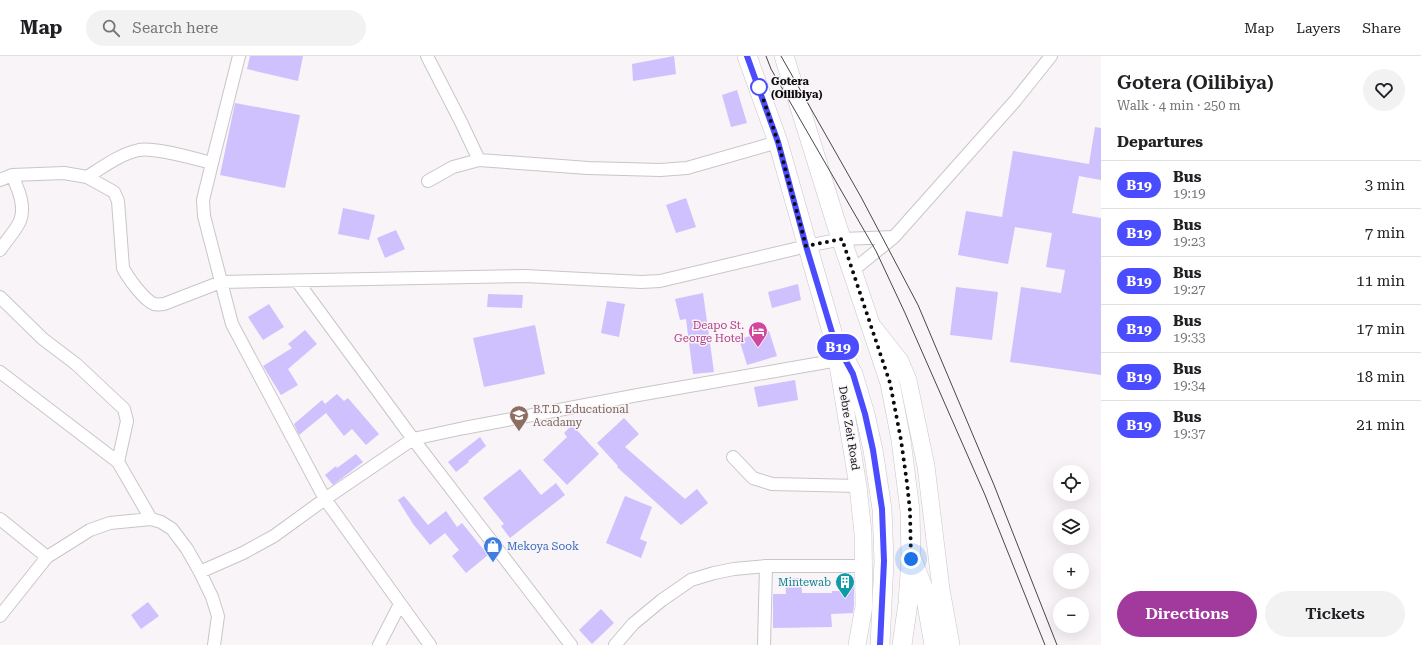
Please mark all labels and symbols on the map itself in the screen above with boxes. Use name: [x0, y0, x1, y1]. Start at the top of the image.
place label: Gotera (Oilibiya): [771, 75, 822, 101]
marker: Gotera (Oilibiya): [750, 78, 768, 96]
place label: Deapo St. George Hotel: [674, 319, 745, 345]
hotel icon: Deapo St. George Hotel: [747, 320, 769, 348]
line badge: B19: [815, 334, 861, 360]
street label: Debre Zeit Road: [836, 385, 862, 471]
place label: B.T.D. Educational Acadamy: [533, 403, 629, 429]
school or university icon: B.T.D. Educational Acadamy: [508, 404, 530, 432]
shop icon: Mekoya Sook: [482, 535, 504, 563]
place label: Mekoya Sook: [507, 540, 579, 553]
your location: [901, 549, 921, 569]
building icon: Mintewab: [834, 571, 856, 599]
place label: Mintewab: [778, 576, 831, 589]

